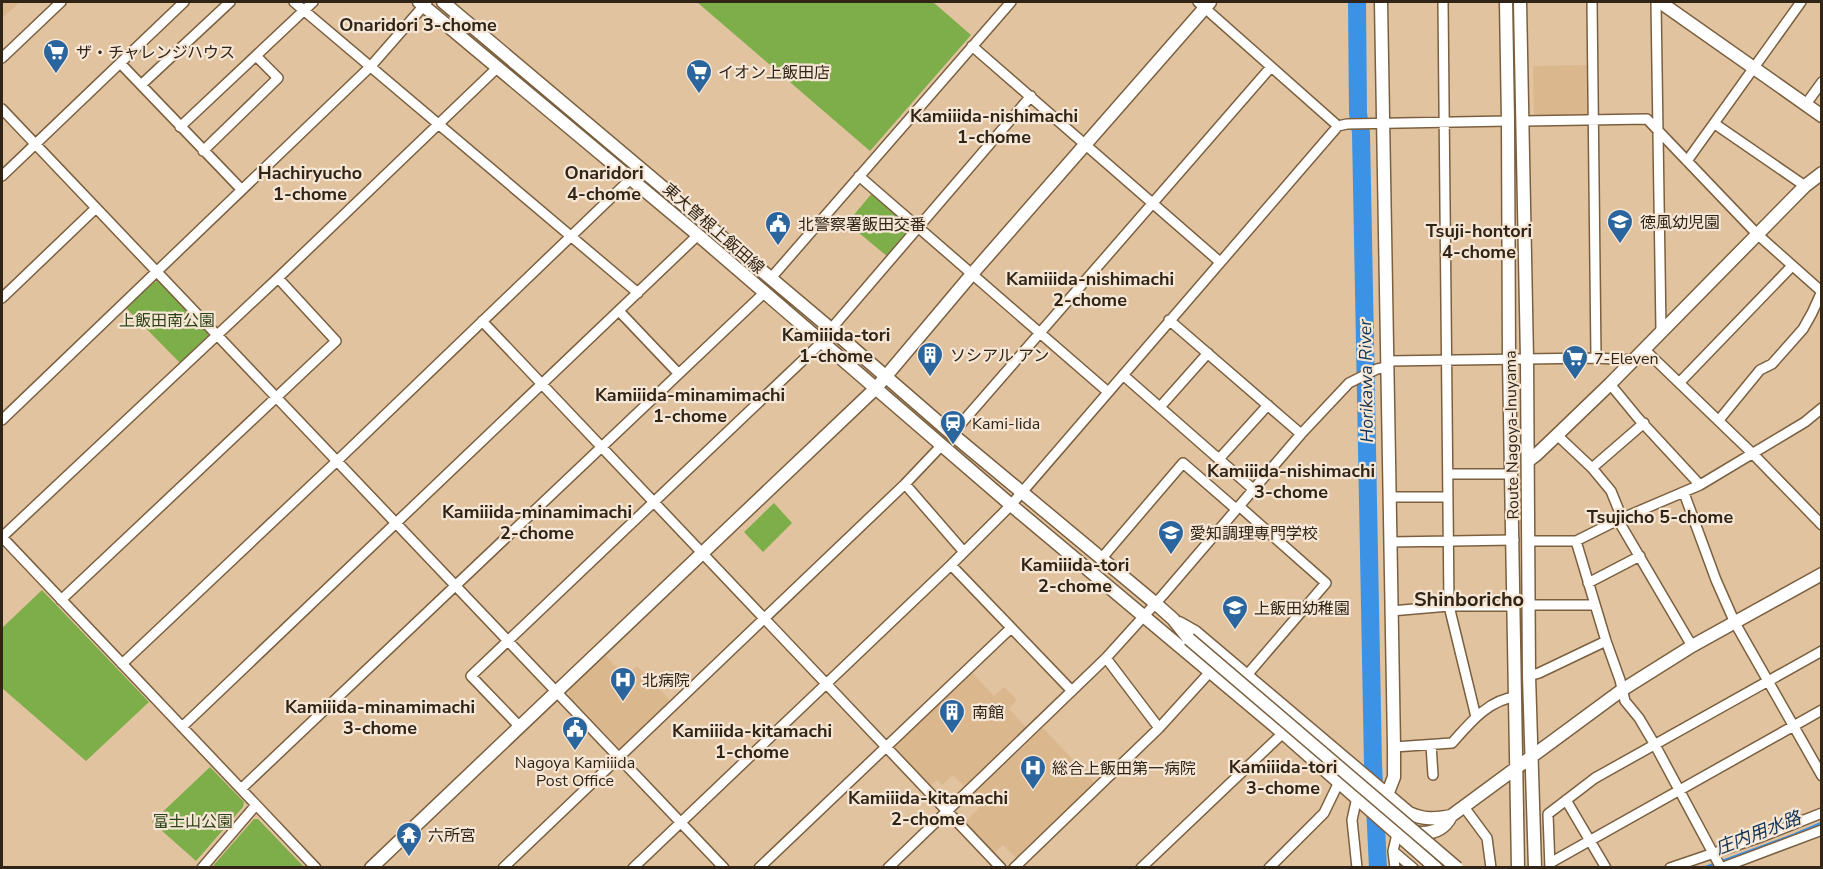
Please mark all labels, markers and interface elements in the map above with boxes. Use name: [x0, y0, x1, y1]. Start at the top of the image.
district label: Onaridori 3-chome: [339, 13, 497, 37]
supermarket icon: ザ・チャレンジハウス: [41, 37, 71, 75]
place label: ザ・チャレンジハウス: [76, 42, 235, 64]
supermarket icon: イオン上飯田店: [684, 57, 714, 95]
place label: イオン上飯田店: [718, 62, 830, 84]
district label: Kamiiida-nishimachi 1-chome: [910, 104, 1078, 149]
district label: Hachiryucho 1-chome: [258, 161, 362, 206]
district label: Onaridori 4-chome: [565, 161, 643, 206]
street label: 東大曽根上飯田線: [658, 178, 769, 279]
school or university icon: 徳風幼児園: [1605, 207, 1635, 245]
public building icon: 北警察署飯田交番: [763, 209, 793, 247]
place label: 徳風幼児園: [1640, 212, 1720, 234]
place label: 北警察署飯田交番: [798, 214, 926, 236]
district label: Tsuji-hontori 4-chome: [1426, 219, 1532, 264]
district label: Kamiiida-nishimachi 2-chome: [1006, 267, 1174, 312]
park label: 上飯田南公園: [119, 310, 215, 332]
water label: Horikawa River: [1353, 319, 1379, 443]
district label: Kamiiida-tori 1-chome: [782, 323, 890, 368]
building icon: ソシアル アン: [915, 340, 945, 378]
supermarket icon: 7-Eleven: [1560, 343, 1590, 381]
place label: ソシアル アン: [950, 345, 1049, 367]
place label: 7-Eleven: [1594, 348, 1659, 370]
street label: Route Nagoya-Inuyama: [1500, 350, 1524, 520]
district label: Kamiiida-minamimachi 1-chome: [595, 383, 785, 428]
station icon: Kami-Iida: [938, 408, 968, 446]
place label: Kami-Iida: [972, 413, 1040, 435]
district label: Kamiiida-nishimachi 3-chome: [1207, 459, 1375, 504]
district label: Kamiiida-minamimachi 2-chome: [442, 500, 632, 545]
district label: Tsujicho 5-chome: [1587, 505, 1733, 529]
school or university icon: 愛知調理専門学校: [1156, 518, 1186, 556]
place label: 愛知調理専門学校: [1190, 523, 1318, 545]
district label: Kamiiida-tori 2-chome: [1021, 553, 1129, 598]
district label: Shinboricho: [1414, 586, 1524, 613]
school or university icon: 上飯田幼稚園: [1220, 593, 1250, 631]
place label: 上飯田幼稚園: [1254, 598, 1350, 620]
hospital icon: 北病院: [608, 665, 638, 703]
place label: 北病院: [642, 670, 690, 692]
district label: Kamiiida-minamimachi 3-chome: [285, 695, 475, 740]
building icon: 南館: [937, 697, 967, 735]
place label: 南館: [972, 702, 1004, 724]
public building icon: Nagoya Kamiiida Post Office: [560, 714, 590, 752]
district label: Kamiiida-kitamachi 1-chome: [672, 719, 832, 764]
place label: Nagoya Kamiiida Post Office: [515, 752, 635, 792]
hospital icon: 総合上飯田第一病院: [1018, 753, 1048, 791]
district label: Kamiiida-tori 3-chome: [1229, 755, 1337, 800]
place label: 総合上飯田第一病院: [1052, 758, 1196, 780]
district label: Kamiiida-kitamachi 2-chome: [848, 786, 1008, 831]
water label: 庄内用水路: [1712, 805, 1806, 860]
park label: 富士山公園: [153, 811, 233, 833]
temple icon: 六所宮: [394, 820, 424, 858]
place label: 六所宮: [428, 825, 476, 847]

